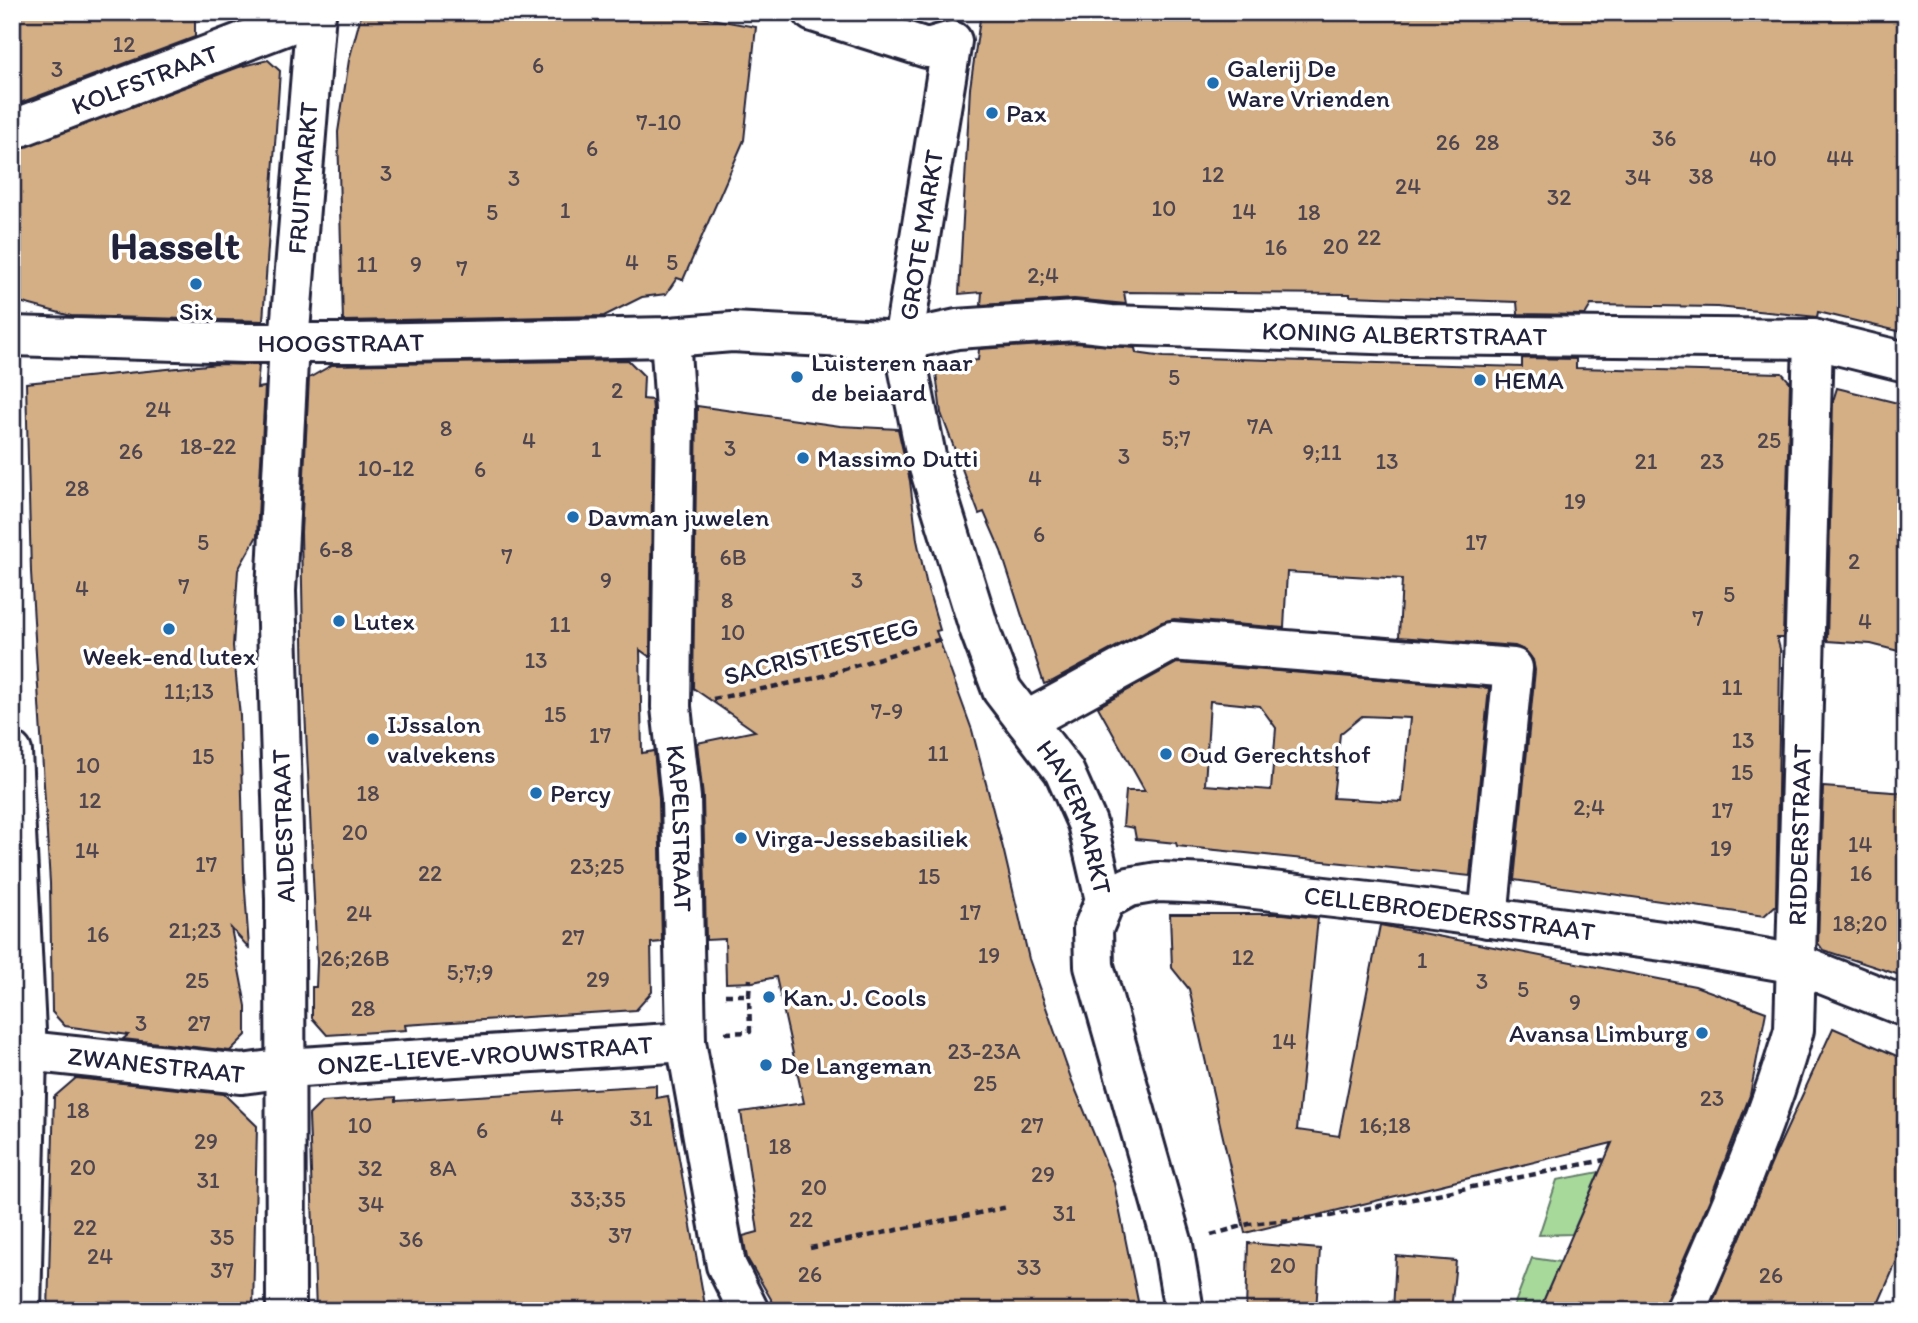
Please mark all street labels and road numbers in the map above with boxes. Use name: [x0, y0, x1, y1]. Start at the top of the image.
street label: KOLFSTRAAT: [67, 37, 223, 122]
street label: FRUITMARKT: [280, 100, 325, 255]
street label: GROTE MARKT: [892, 147, 950, 323]
street label: KONING ALBERTSTRAAT: [1261, 314, 1548, 352]
street label: HOOGSTRAAT: [257, 326, 425, 359]
street label: SACRISTIESTEEG: [720, 610, 922, 692]
street label: HAVERMARKT: [1030, 733, 1119, 898]
street label: KAPELSTRAAT: [659, 743, 699, 913]
street label: RIDDERSTRAAT: [1781, 743, 1818, 926]
street label: ALDESTRAAT: [264, 748, 302, 904]
street label: CELLEBROEDERSSTRAAT: [1302, 879, 1597, 948]
street label: ONZE-LIEVE-VROUWSTRAAT: [316, 1028, 654, 1082]
street label: ZWANESTRAAT: [66, 1039, 247, 1090]

